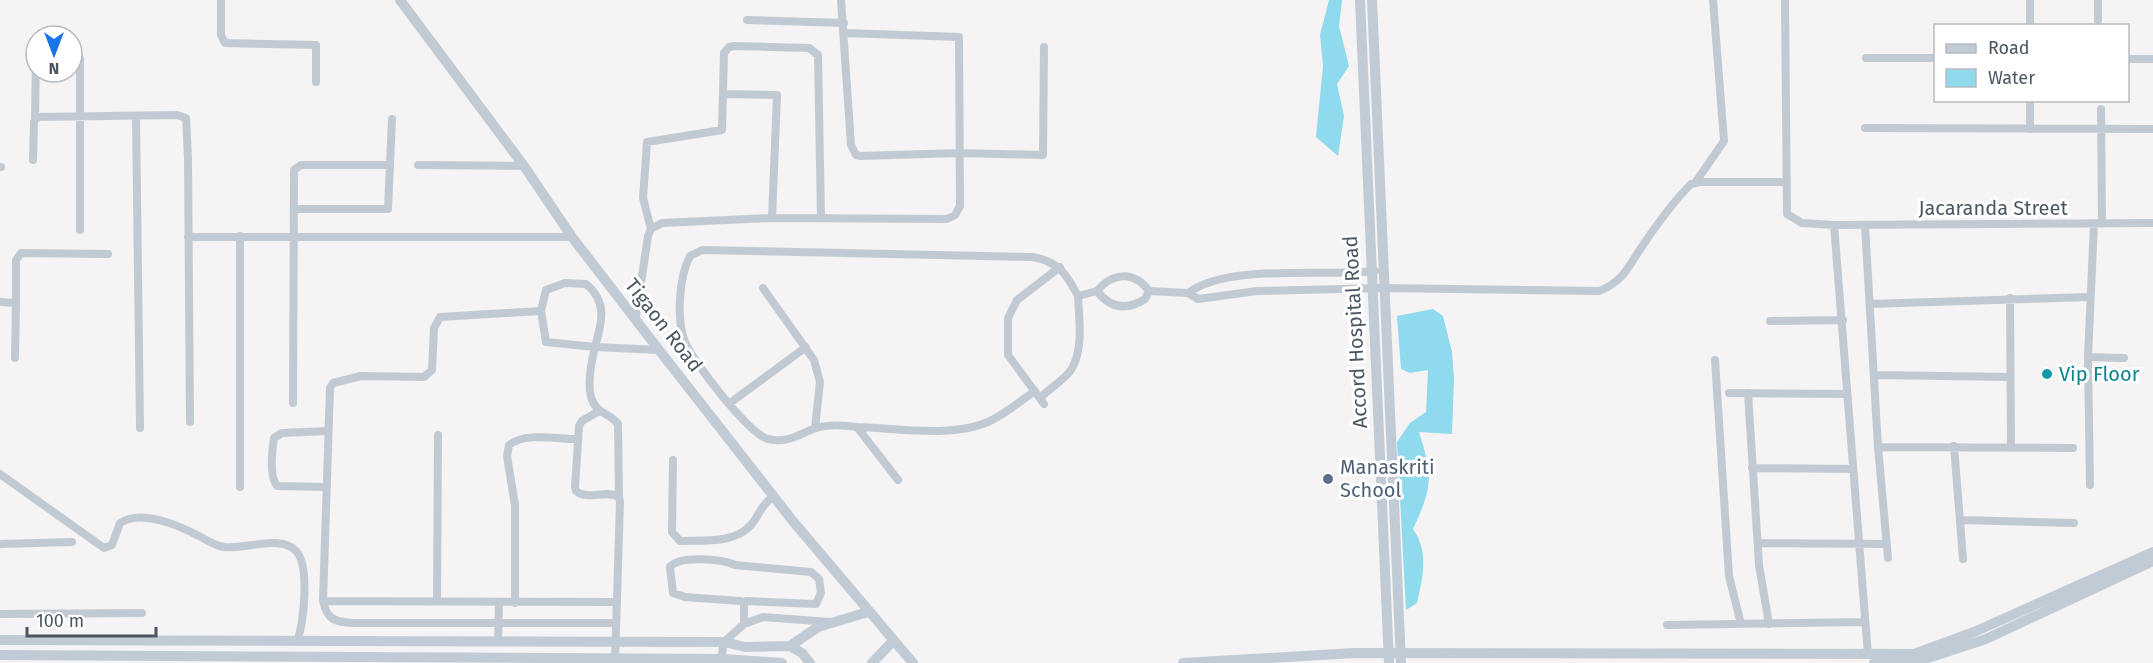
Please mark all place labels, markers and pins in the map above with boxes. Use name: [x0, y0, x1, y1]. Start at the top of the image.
place label: Vip Floor: [2059, 362, 2140, 386]
marker: Vip Floor: [2040, 367, 2054, 381]
place label: Manaskriti School: [1340, 455, 1435, 502]
marker: Manaskriti School: [1321, 472, 1335, 486]

